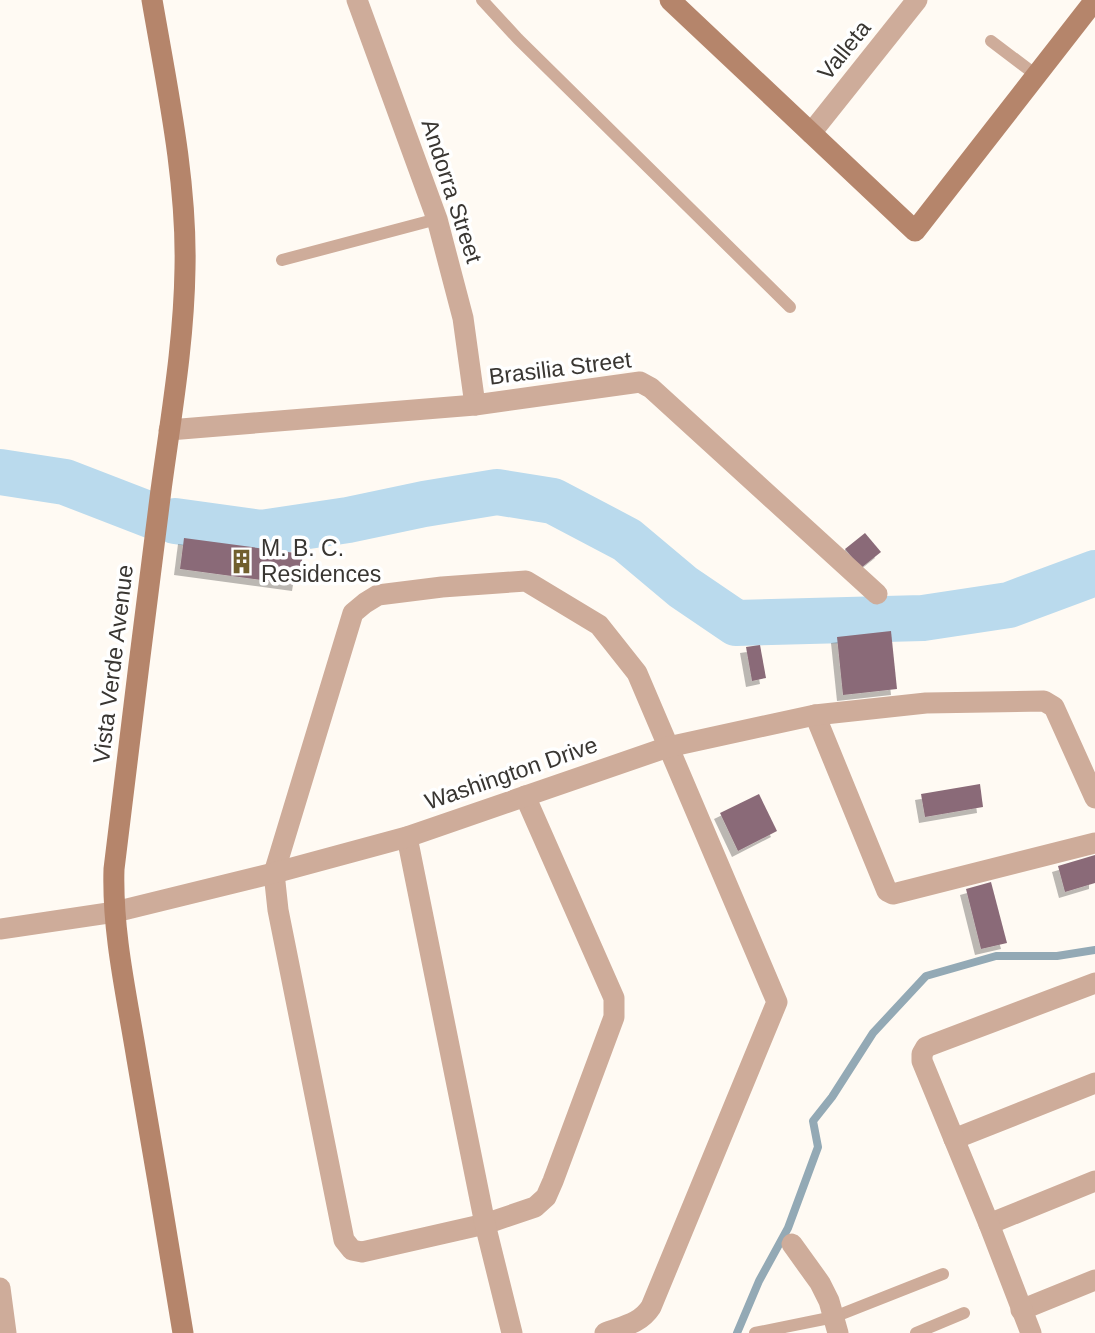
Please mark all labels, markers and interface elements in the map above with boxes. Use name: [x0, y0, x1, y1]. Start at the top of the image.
street label: Valleta: [812, 15, 876, 85]
street label: Andorra Street: [417, 116, 488, 267]
street label: Brasilia Street: [487, 346, 633, 390]
place label: M. B. C. Residences: [261, 535, 381, 587]
building icon: M. B. C. Residences: [227, 547, 255, 575]
street label: Vista Verde Avenue: [88, 563, 138, 765]
street label: Washington Drive: [421, 731, 601, 815]

